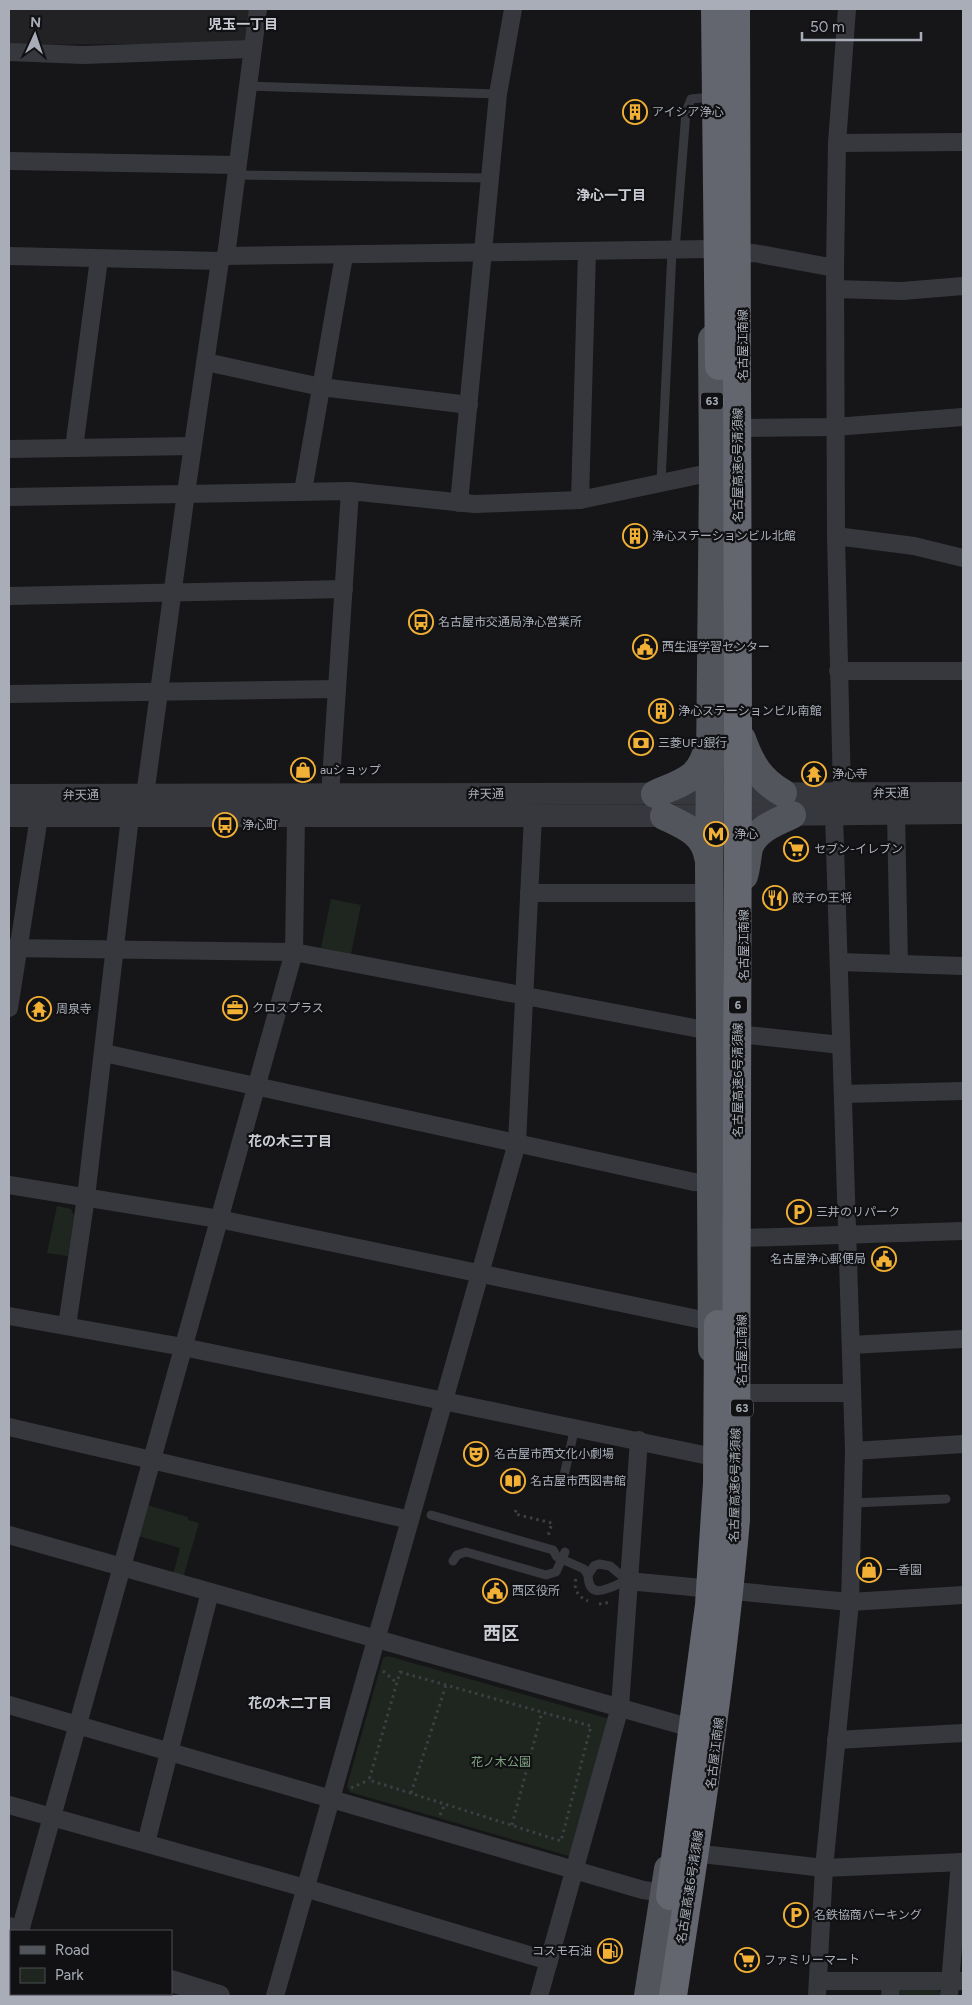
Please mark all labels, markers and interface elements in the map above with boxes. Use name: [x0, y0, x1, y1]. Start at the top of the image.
north arrow: [10, 10, 60, 60]
scale bar: [802, 10, 921, 42]
text: N: [30, 14, 42, 31]
district label: 児玉一丁目: [208, 16, 278, 33]
text: 50 m: [810, 18, 845, 36]
building icon: アイシア浄心: [622, 99, 648, 125]
place label: アイシア浄心: [652, 105, 723, 119]
district label: 浄心一丁目: [576, 187, 646, 204]
street label: 名古屋江南線: [736, 309, 750, 381]
road number: 63: [701, 392, 723, 410]
street label: 名古屋高速6号清須線: [731, 408, 745, 522]
building icon: 浄心ステーションビル北館: [622, 523, 648, 549]
place label: 浄心ステーションビル北館: [652, 529, 796, 543]
bus stop icon: 名古屋市交通局浄心営業所: [408, 609, 434, 635]
place label: 名古屋市交通局浄心営業所: [438, 615, 582, 629]
public building icon: 西生涯学習センター: [632, 634, 658, 660]
place label: 西生涯学習センター: [662, 640, 770, 654]
building icon: 浄心ステーションビル南館: [648, 698, 674, 724]
place label: 浄心ステーションビル南館: [678, 704, 822, 718]
bank icon: 三菱UFJ銀行: [628, 730, 654, 756]
place label: 三菱UFJ銀行: [658, 736, 727, 750]
shop icon: auショップ: [290, 757, 316, 783]
temple icon: 浄心寺: [801, 761, 827, 787]
place label: auショップ: [320, 763, 381, 777]
place label: 浄心寺: [832, 767, 868, 781]
street label: 弁天通: [873, 786, 909, 800]
street label: 弁天通: [468, 787, 504, 801]
street label: 弁天通: [63, 788, 99, 802]
bus stop icon: 浄心町: [212, 812, 238, 838]
place label: 浄心町: [242, 818, 278, 832]
metro station icon: 浄心: [703, 821, 729, 847]
place label: 浄心: [734, 827, 758, 841]
supermarket icon: セブン-イレブン: [783, 836, 809, 862]
place label: セブン-イレブン: [814, 842, 903, 856]
restaurant icon: 餃子の王将: [762, 885, 788, 911]
place label: 餃子の王将: [792, 891, 852, 905]
street label: 名古屋江南線: [737, 909, 751, 981]
office icon: クロスプラス: [222, 995, 248, 1021]
temple icon: 周泉寺: [26, 996, 52, 1022]
road number: 6: [729, 996, 747, 1014]
place label: クロスプラス: [252, 1001, 324, 1015]
place label: 周泉寺: [56, 1002, 92, 1016]
street label: 名古屋高速6号清須線: [731, 1023, 745, 1137]
district label: 花の木三丁目: [248, 1133, 332, 1150]
parking icon: 三井のリパーク: [786, 1199, 812, 1225]
place label: 三井のリパーク: [816, 1205, 900, 1219]
public building icon: 名古屋浄心郵便局: [871, 1246, 897, 1272]
place label: 名古屋浄心郵便局: [770, 1252, 866, 1266]
street label: 名古屋江南線: [735, 1314, 749, 1386]
road number: 63: [731, 1400, 753, 1416]
street label: 名古屋高速6号清須線: [727, 1427, 743, 1543]
theatre icon: 名古屋市西文化小劇場: [463, 1441, 489, 1467]
place label: 名古屋市西文化小劇場: [494, 1447, 614, 1461]
library icon: 名古屋市西図書館: [500, 1468, 526, 1494]
place label: 名古屋市西図書館: [530, 1474, 626, 1488]
shop icon: 一香園: [856, 1557, 882, 1583]
place label: 一香園: [886, 1563, 922, 1577]
public building icon: 西区役所: [482, 1578, 508, 1604]
place label: 西区役所: [512, 1584, 560, 1598]
district label: 西区: [483, 1623, 519, 1645]
district label: 花の木二丁目: [248, 1695, 332, 1712]
street label: 名古屋江南線: [704, 1716, 726, 1790]
park label: 花ノ木公園: [471, 1755, 531, 1769]
street label: 名古屋高速6号清須線: [674, 1829, 706, 1945]
parking icon: 名鉄協商パーキング: [783, 1902, 809, 1928]
place label: 名鉄協商パーキング: [814, 1908, 922, 1922]
legend: [10, 1930, 172, 1995]
fuel station icon: コスモ石油: [597, 1938, 623, 1964]
text: Road: [55, 1941, 90, 1959]
place label: コスモ石油: [532, 1944, 592, 1958]
supermarket icon: ファミリーマート: [734, 1947, 760, 1973]
place label: ファミリーマート: [764, 1953, 860, 1967]
text: Park: [55, 1966, 84, 1984]

